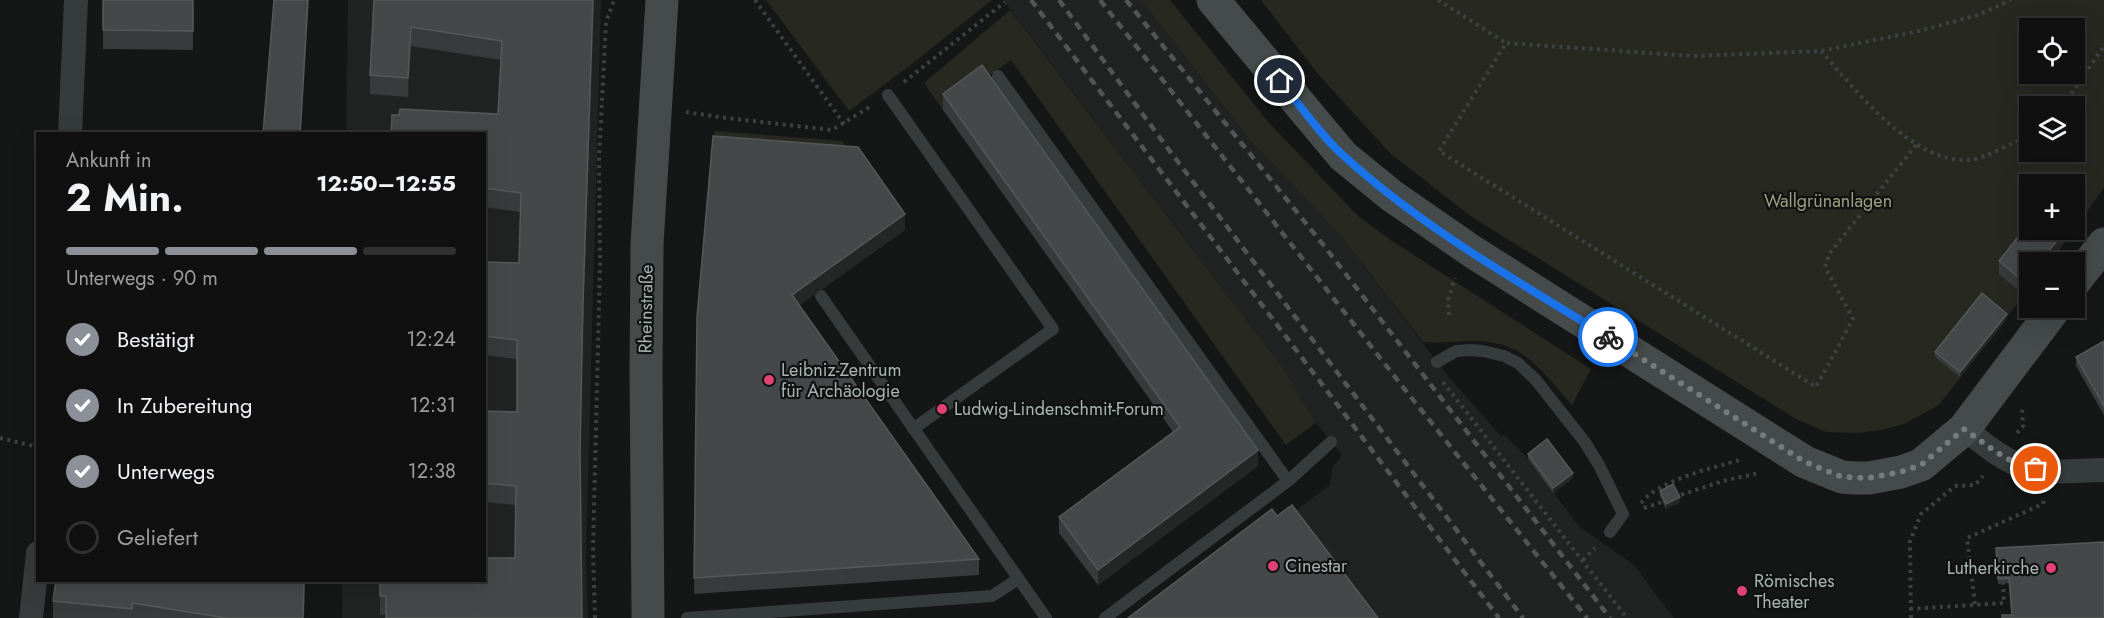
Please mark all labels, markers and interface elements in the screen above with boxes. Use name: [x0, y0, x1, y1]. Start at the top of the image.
map controls: [2019, 18, 2085, 318]
button: locate: [2019, 18, 2085, 84]
pin: [1254, 55, 1305, 106]
icon: home: [1263, 64, 1296, 97]
button: layers: [2019, 96, 2085, 162]
text: Ankunft in: [66, 146, 152, 175]
text: 12:50–12:55: [316, 167, 456, 199]
text: 2 Min.: [66, 169, 184, 226]
button: +: [2019, 174, 2085, 240]
park label: Wallgrünanlagen: [1764, 188, 1892, 214]
button: −: [2019, 252, 2085, 318]
text: Unterwegs · 90 m: [66, 264, 218, 293]
street label: Rheinstraße: [632, 264, 660, 354]
courier: [1578, 307, 1638, 367]
icon: bike: [1592, 321, 1625, 354]
icon: check: [66, 323, 99, 356]
text: Bestätigt: [117, 323, 194, 355]
text: 12:24: [407, 325, 456, 354]
place label: Leibniz-Zentrum für Archäologie: [781, 357, 901, 404]
marker: Leibniz-Zentrum für Archäologie: [762, 373, 776, 387]
icon: check: [66, 389, 99, 422]
text: In Zubereitung: [117, 389, 252, 421]
text: 12:31: [410, 391, 456, 420]
place label: Ludwig-Lindenschmit-Forum: [954, 396, 1164, 422]
marker: Ludwig-Lindenschmit-Forum: [935, 402, 949, 416]
pin: [2010, 443, 2061, 494]
icon: bag: [2019, 452, 2052, 485]
icon: check: [66, 455, 99, 488]
text: Unterwegs: [117, 455, 215, 487]
text: 12:38: [408, 457, 456, 486]
text: Geliefert: [117, 521, 198, 553]
place label: Cinestar: [1285, 553, 1348, 579]
place label: Lutherkirche: [1947, 555, 2039, 581]
marker: Cinestar: [1266, 559, 1280, 573]
marker: Lutherkirche: [2044, 561, 2058, 575]
place label: Römisches Theater: [1754, 568, 1834, 615]
marker: Römisches Theater: [1735, 584, 1749, 598]

